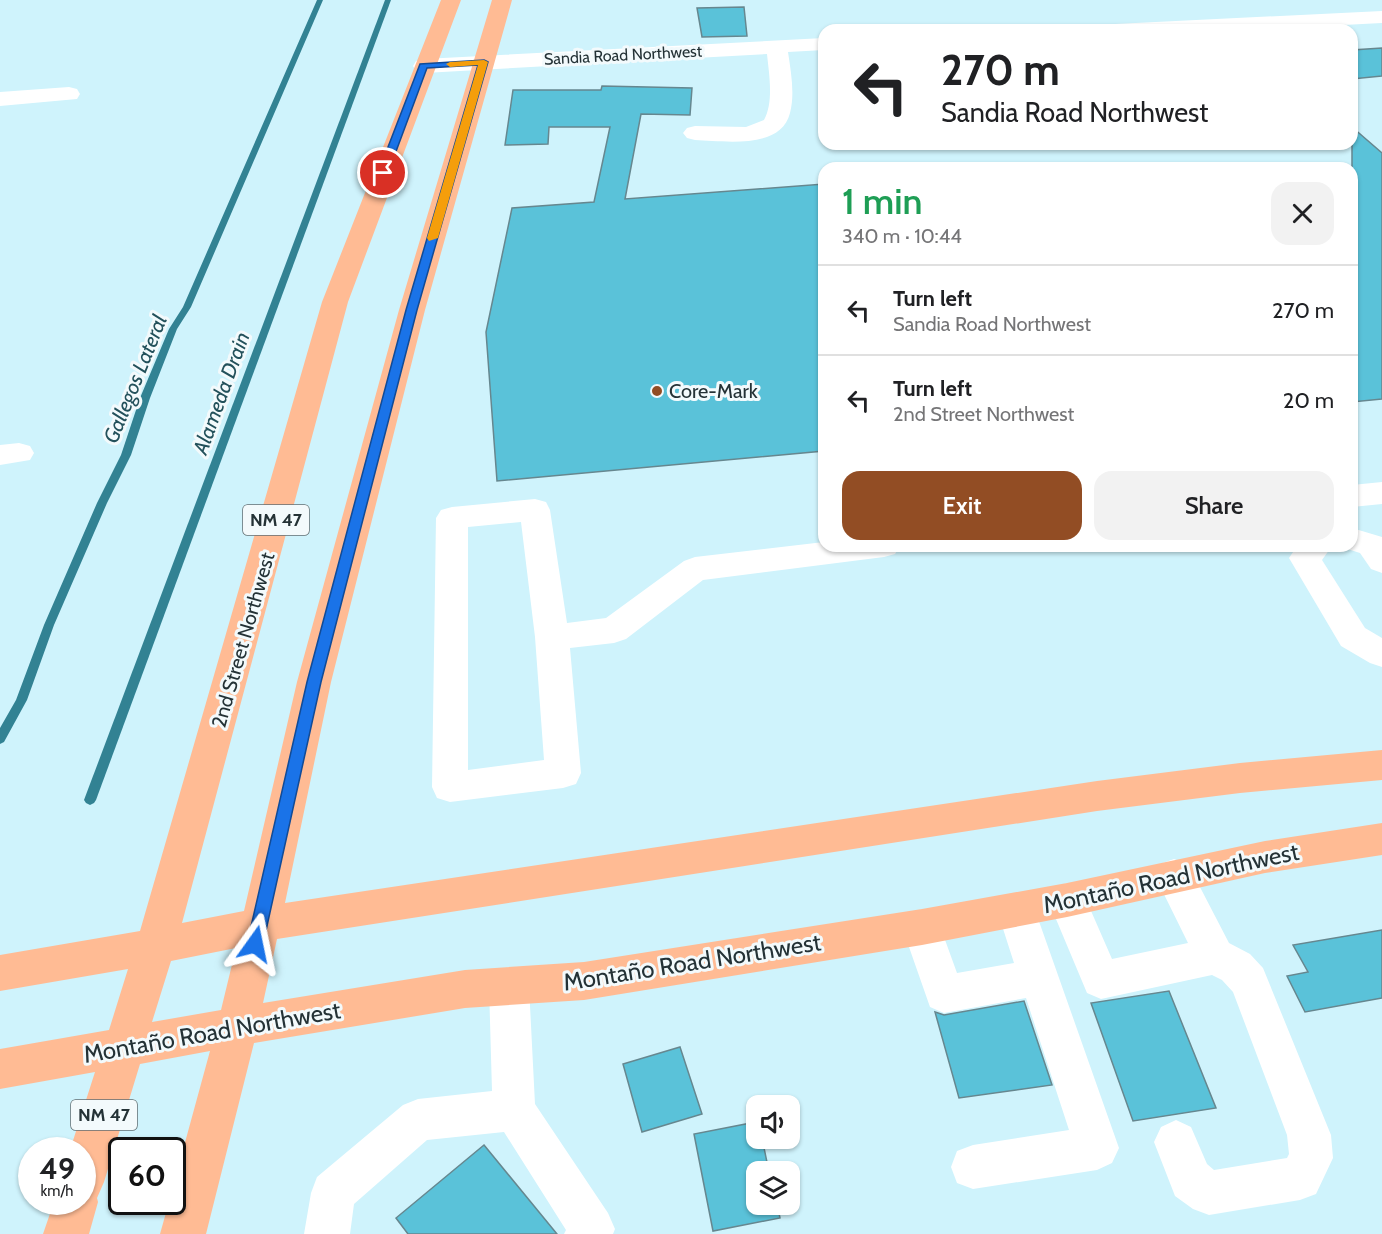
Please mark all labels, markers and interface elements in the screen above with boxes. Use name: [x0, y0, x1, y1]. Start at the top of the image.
street label: Sandia Road Northwest: [543, 41, 703, 69]
text: 270 m: [941, 44, 1060, 96]
icon: left: [842, 48, 920, 126]
text: Sandia Road Northwest: [941, 96, 1208, 129]
pin: [357, 147, 408, 198]
icon: arrive: [366, 156, 399, 189]
text: 1 min: [842, 179, 922, 223]
button: close: [1271, 182, 1334, 245]
text: 340 m · 10:44: [842, 224, 962, 248]
text: Turn left: [893, 285, 972, 312]
icon: left: [842, 294, 875, 327]
text: 270 m: [1272, 297, 1334, 324]
water label: Gallegos Lateral: [98, 311, 172, 447]
text: Sandia Road Northwest: [893, 312, 1091, 336]
water label: Alameda Drain: [187, 329, 255, 458]
text: Turn left: [893, 375, 972, 402]
place label: Core-Mark: [669, 379, 758, 403]
marker: Core-Mark: [650, 384, 664, 398]
icon: left: [842, 384, 875, 417]
text: 20 m: [1283, 387, 1334, 414]
text: 2nd Street Northwest: [893, 402, 1074, 426]
button: Exit: [842, 471, 1082, 540]
button: Share: [1094, 471, 1334, 540]
road number: NM 47: [243, 505, 309, 535]
street label: 2nd Street Northwest: [206, 549, 280, 730]
street label: Montaño Road Northwest: [1041, 837, 1301, 919]
position arrow: [223, 912, 287, 976]
street label: Montaño Road Northwest: [561, 927, 823, 997]
street label: Montaño Road Northwest: [81, 995, 343, 1069]
map controls: [746, 1095, 800, 1215]
button: sound: [746, 1095, 800, 1149]
road number: NM 47: [71, 1100, 137, 1130]
speed limit sign: 60: [108, 1137, 186, 1215]
text: 49: [39, 1150, 75, 1187]
button: layers: [746, 1161, 800, 1215]
text: km/h: [41, 1182, 73, 1200]

